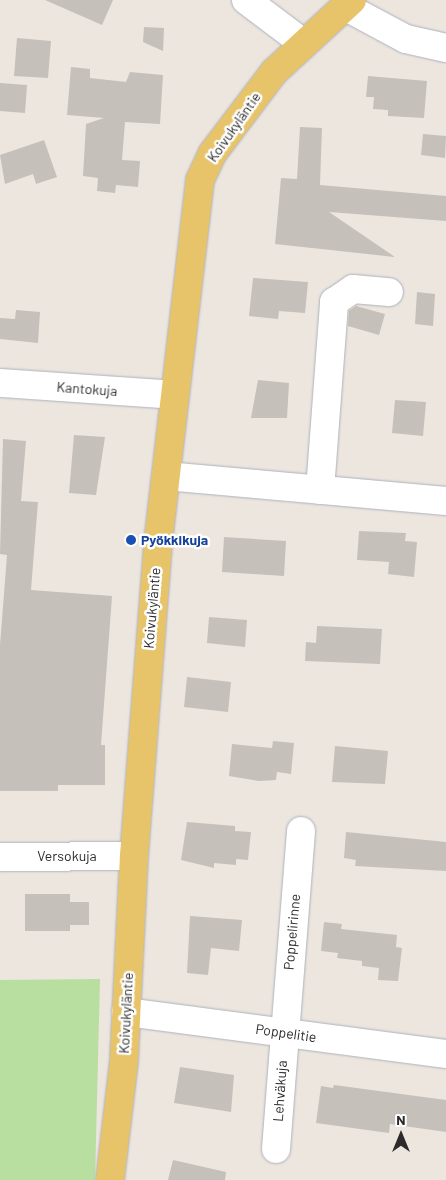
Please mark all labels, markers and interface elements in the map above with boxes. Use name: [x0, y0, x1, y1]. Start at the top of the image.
street label: Koivukyläntie: [204, 89, 264, 165]
street label: Kantokuja: [56, 378, 118, 400]
place label: Pyökkikuja: [141, 532, 208, 548]
marker: Pyökkikuja: [125, 534, 137, 546]
street label: Koivukyläntie: [140, 567, 164, 649]
street label: Versokuja: [37, 848, 97, 864]
street label: Poppelirinne: [280, 893, 304, 971]
street label: Koivukyläntie: [115, 972, 137, 1054]
street label: Poppelitie: [254, 1020, 318, 1046]
street label: Lehväkuja: [269, 1060, 291, 1122]
north arrow: [376, 1110, 426, 1160]
text: N: [396, 1111, 406, 1128]

